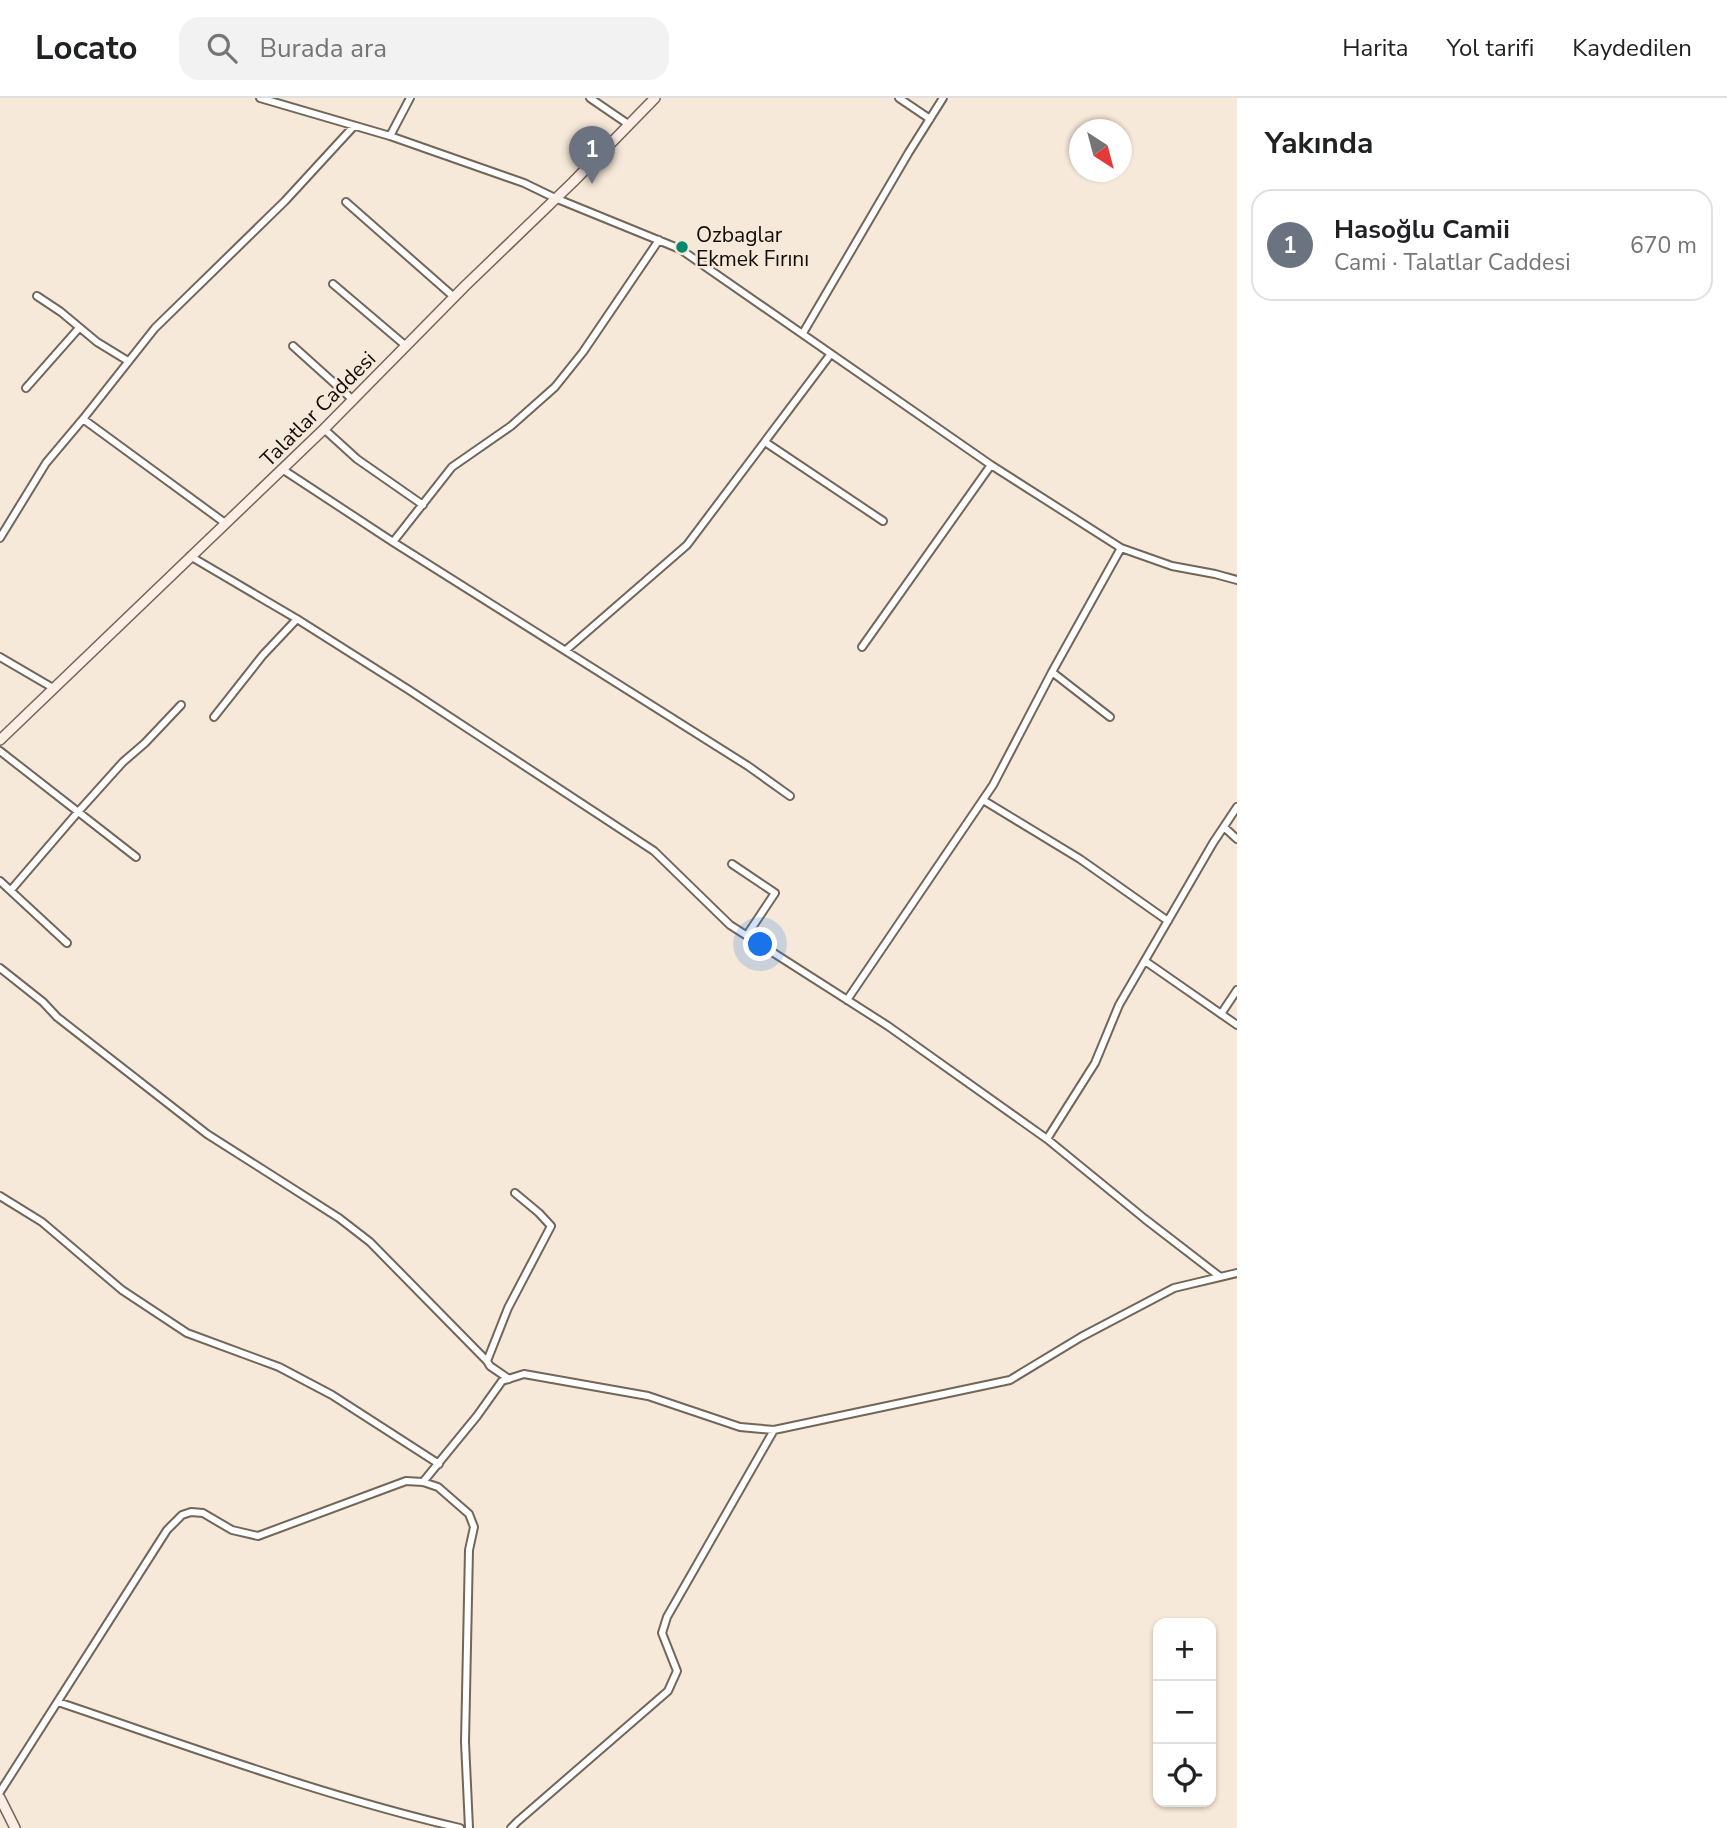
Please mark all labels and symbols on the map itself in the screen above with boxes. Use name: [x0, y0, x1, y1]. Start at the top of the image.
north arrow: [1069, 119, 1132, 182]
pin: 1: [569, 126, 615, 184]
place label: Ozbaglar Ekmek Fırını: [696, 221, 809, 273]
marker: Ozbaglar Ekmek Fırını: [674, 239, 690, 255]
street label: Talatlar Caddesi: [254, 345, 382, 473]
your location: [743, 927, 777, 961]

